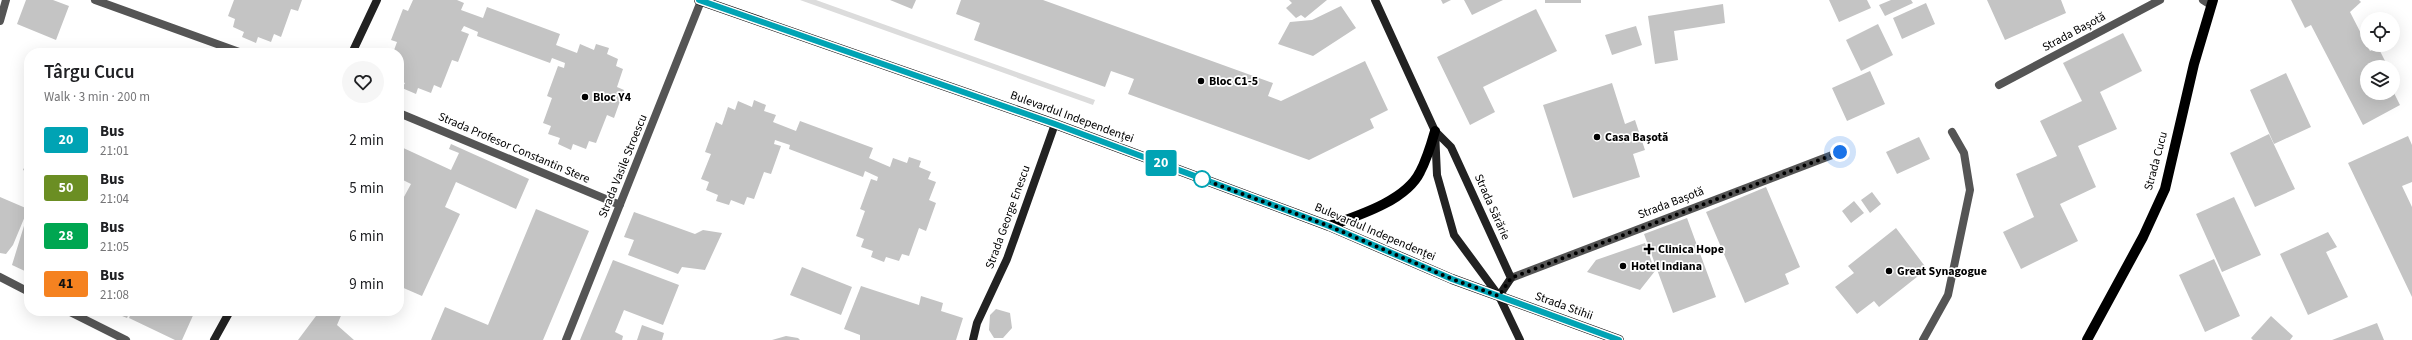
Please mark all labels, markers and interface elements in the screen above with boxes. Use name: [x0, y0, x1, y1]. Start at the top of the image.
street label: Strada Bașotă: [2039, 8, 2109, 56]
map controls: [2360, 12, 2400, 100]
button: locate: [2360, 12, 2400, 52]
text: Târgu Cucu: [44, 59, 135, 86]
button: layers: [2360, 60, 2400, 100]
button: heart: [342, 61, 384, 103]
place label: Bloc C1-5: [1209, 73, 1258, 90]
marker: Bloc C1-5: [1196, 76, 1206, 86]
street label: Bulevardul Independenței: [1008, 87, 1136, 147]
text: Walk · 3 min · 200 m: [44, 88, 150, 106]
place label: Bloc Y4: [593, 89, 632, 106]
marker: Bloc Y4: [580, 92, 590, 102]
street label: Strada Profesor Constantin Stere: [436, 108, 592, 188]
street label: Strada Vasile Stroescu: [594, 112, 652, 220]
text: Bus: [100, 121, 124, 142]
place label: Casa Bașotă: [1605, 129, 1668, 146]
text: 20: [59, 130, 73, 150]
text: 2 min: [349, 130, 384, 151]
street label: Strada Cucu: [2140, 130, 2172, 192]
marker: Casa Bașotă: [1592, 132, 1602, 142]
text: 21:01: [100, 142, 129, 160]
your location: [1830, 142, 1850, 162]
line badge: 20: [1143, 150, 1179, 176]
text: 20: [1154, 153, 1168, 173]
street label: Strada George Enescu: [981, 163, 1035, 271]
text: Bus: [100, 169, 124, 190]
unlabelled marker: [1193, 170, 1211, 188]
street label: Strada Sărărie: [1470, 171, 1514, 243]
text: 50: [59, 178, 73, 198]
text: 5 min: [349, 178, 384, 199]
street label: Strada Bașotă: [1636, 183, 1706, 223]
text: 21:04: [100, 190, 129, 208]
street label: Bulevardul Independenței: [1312, 199, 1438, 265]
text: Bus: [100, 217, 124, 238]
text: 28: [59, 226, 73, 246]
text: 6 min: [349, 226, 384, 247]
text: 21:05: [100, 238, 129, 256]
place label: Clinica Hope: [1658, 241, 1724, 258]
marker: Clinica Hope: [1643, 243, 1655, 255]
place label: Hotel Indiana: [1631, 258, 1702, 275]
marker: Hotel Indiana: [1618, 261, 1628, 271]
place label: Great Synagogue: [1897, 263, 1987, 280]
text: Bus: [100, 265, 124, 286]
marker: Great Synagogue: [1884, 266, 1894, 276]
text: 41: [59, 274, 73, 294]
text: 9 min: [349, 274, 384, 295]
text: 21:08: [100, 286, 129, 304]
street label: Strada Stihii: [1533, 288, 1596, 324]

